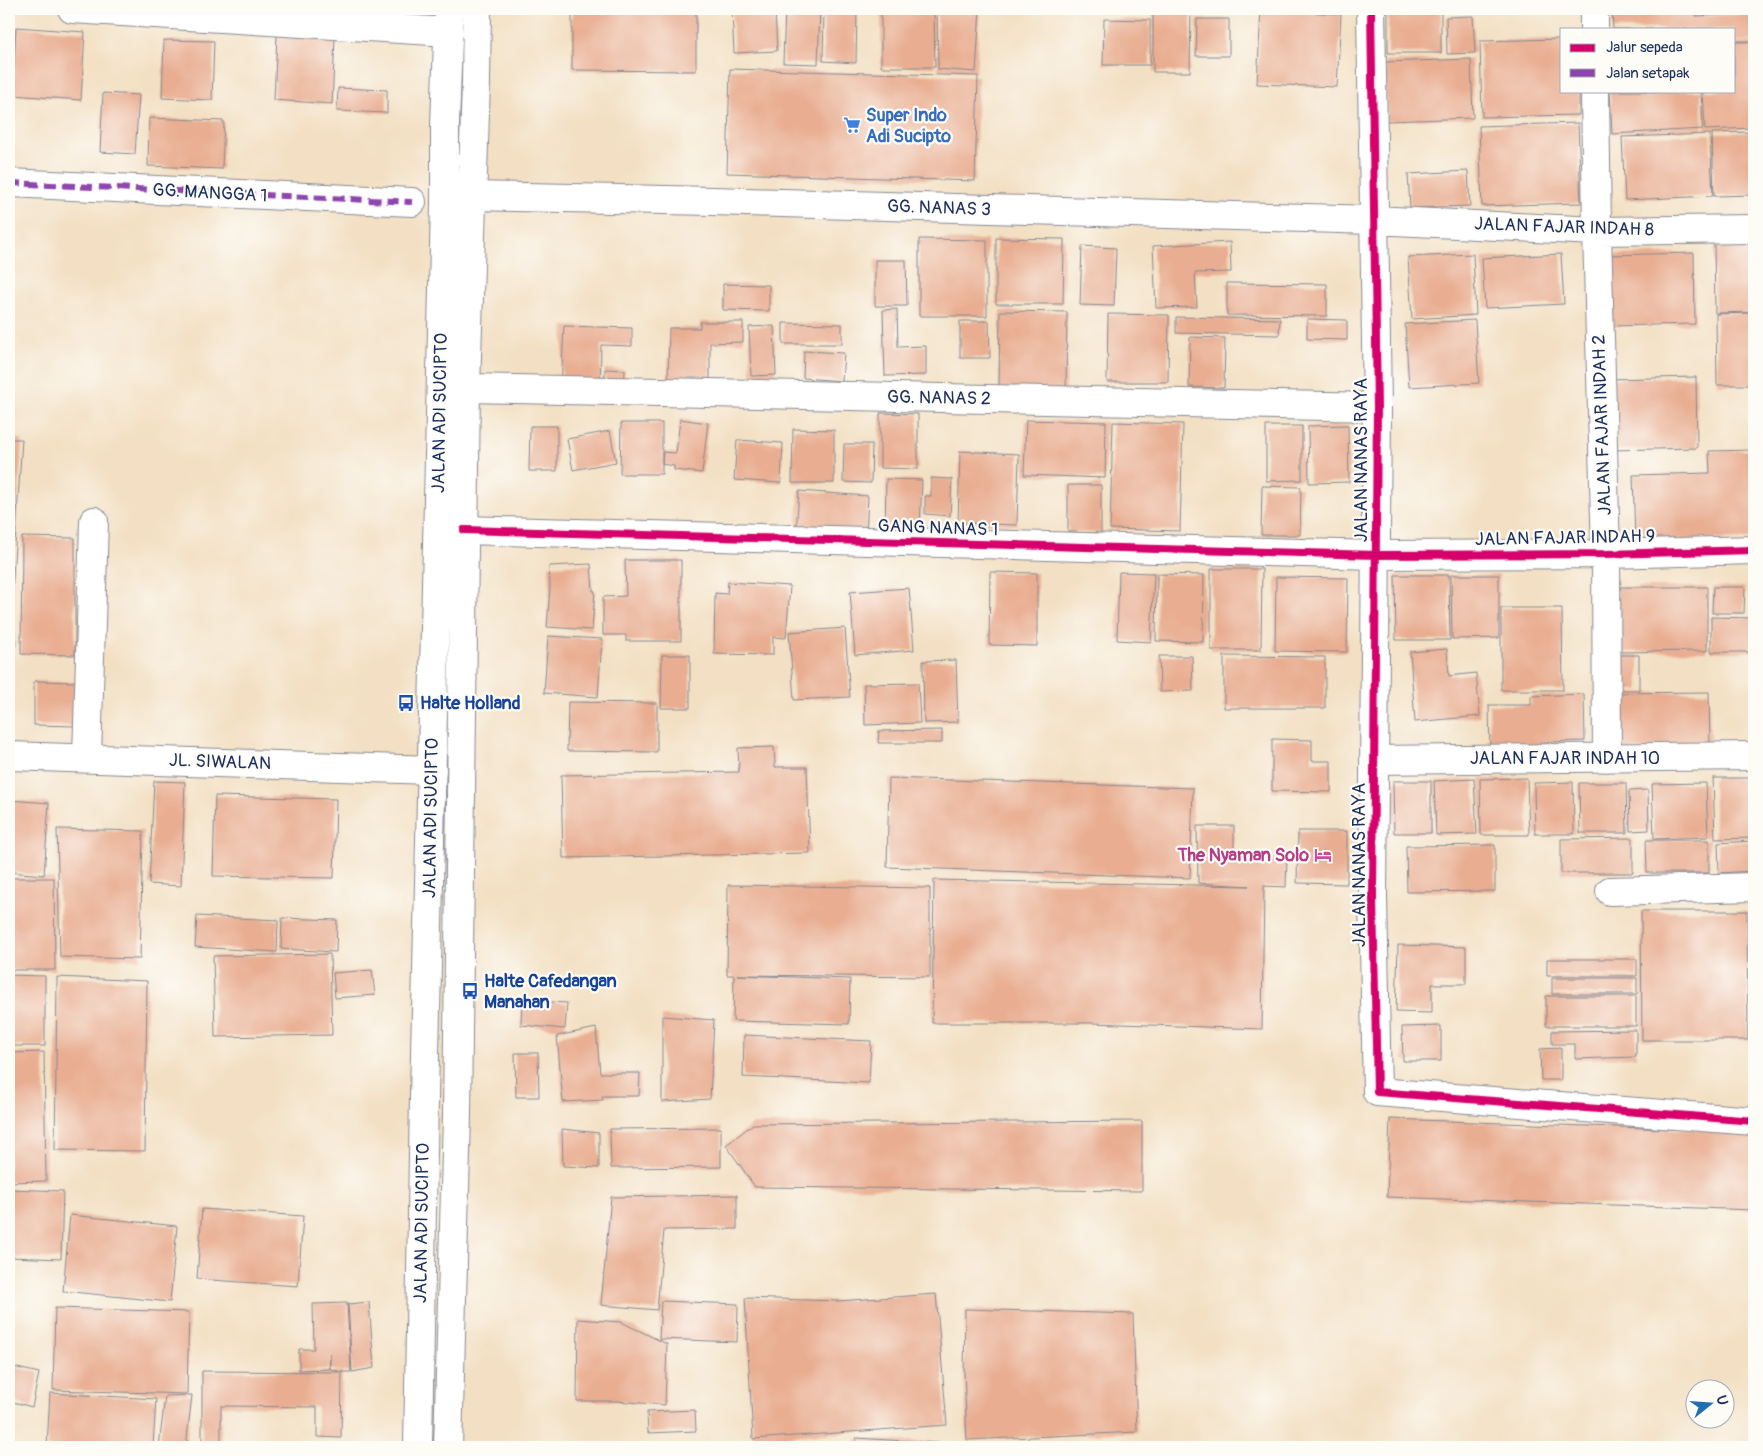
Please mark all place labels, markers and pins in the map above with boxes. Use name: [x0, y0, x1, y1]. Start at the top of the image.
place label: Super Indo Adi Sucipto: [866, 104, 951, 148]
supermarket icon: Super Indo Adi Sucipto: [842, 115, 862, 135]
place label: Halte Holland: [420, 692, 521, 715]
bus stop icon: Halte Holland: [396, 693, 416, 713]
place label: The Nyaman Solo: [1177, 844, 1309, 867]
hotel icon: The Nyaman Solo: [1313, 845, 1333, 865]
place label: Halte Cafedangan Manahan: [484, 970, 617, 1014]
bus stop icon: Halte Cafedangan Manahan: [460, 981, 480, 1001]

